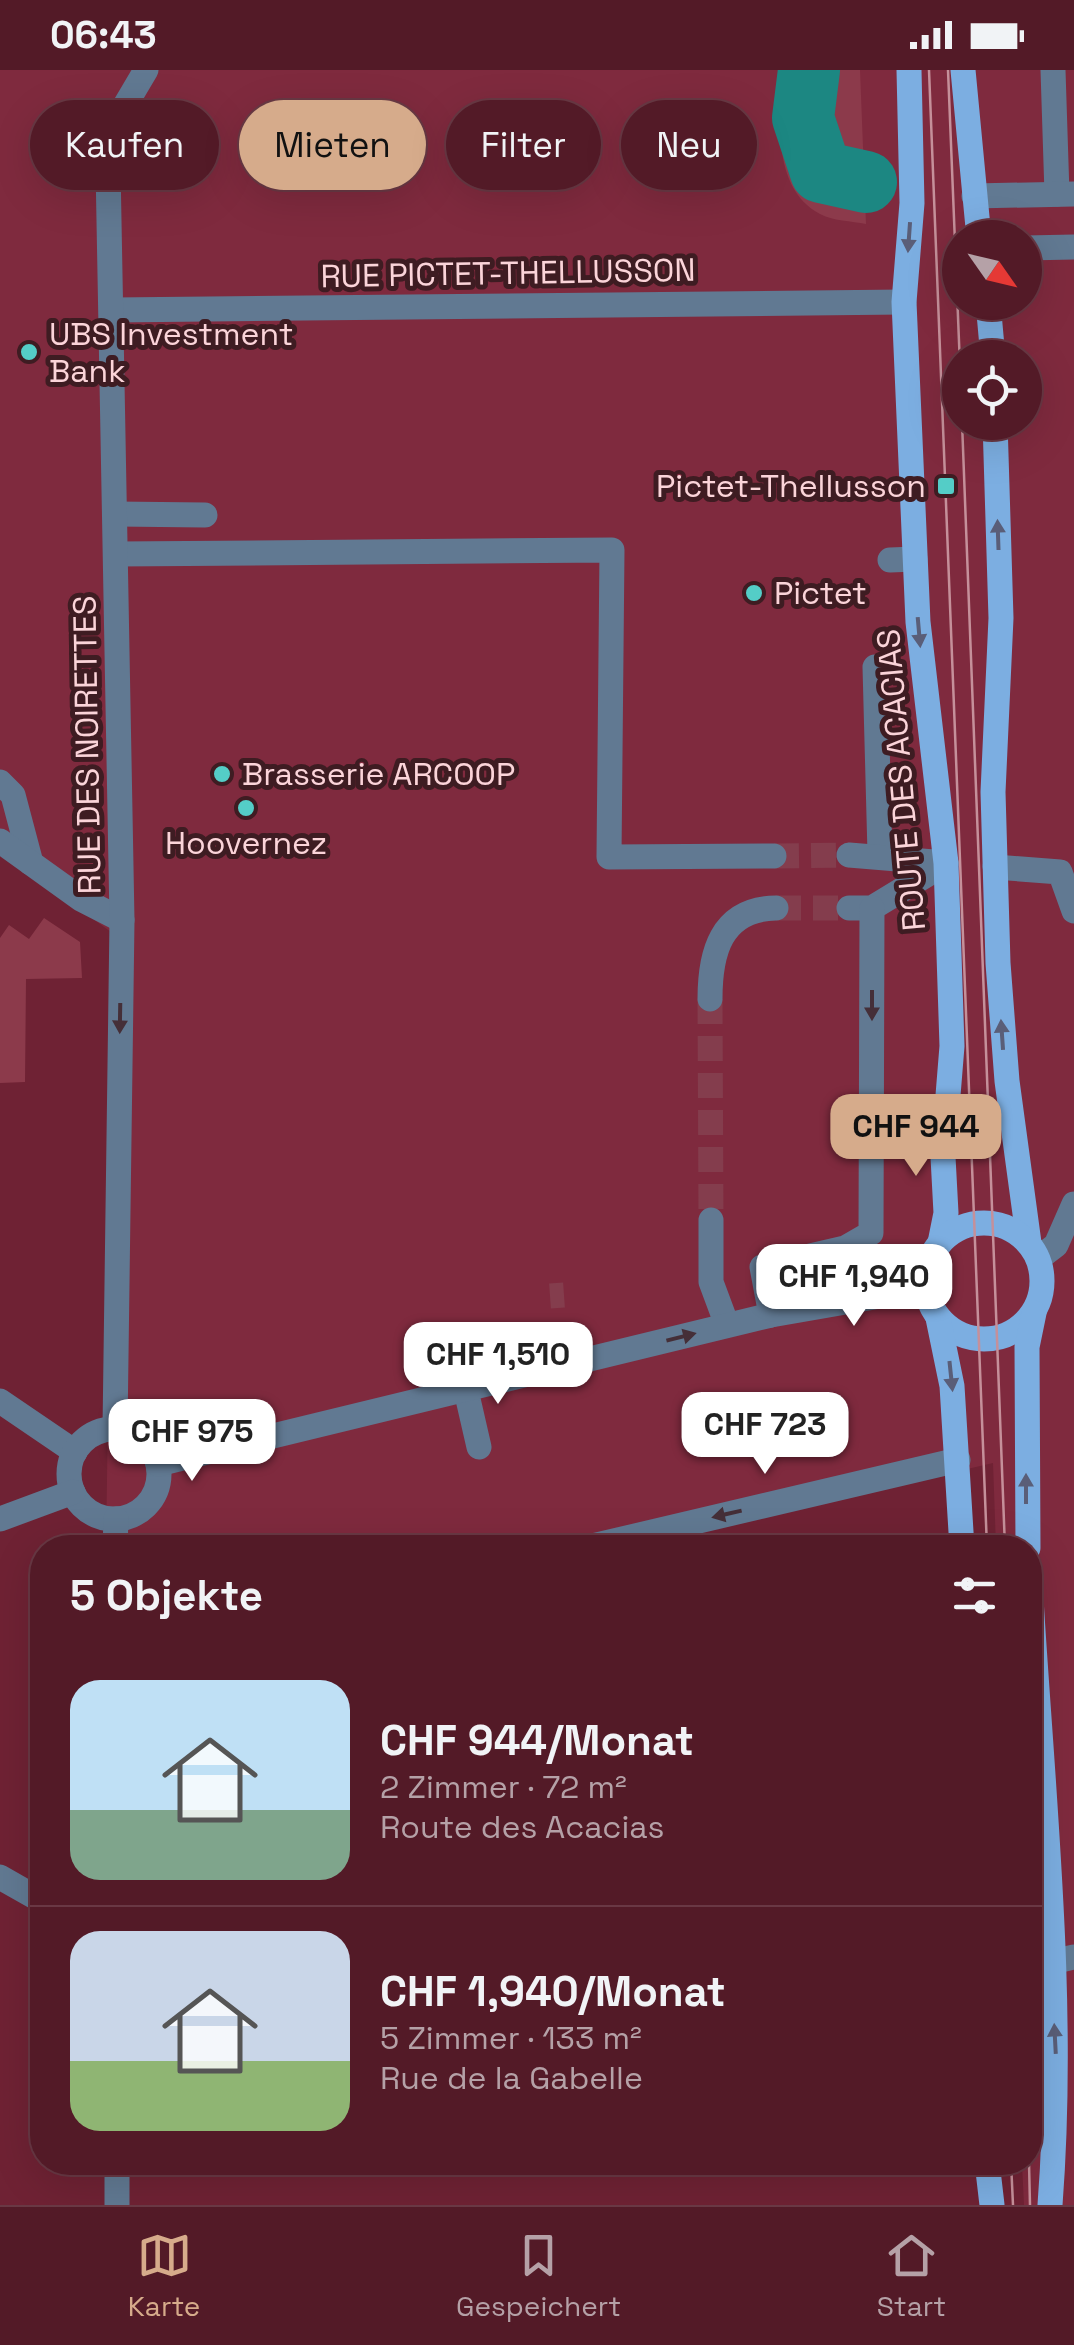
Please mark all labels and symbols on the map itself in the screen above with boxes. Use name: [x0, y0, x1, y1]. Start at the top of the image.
north arrow: [942, 220, 1042, 320]
one-way arrow: [901, 222, 917, 254]
street label: RUE PICTET-THELLUSSON: [320, 250, 696, 296]
place label: UBS Investment Bank: [49, 314, 293, 391]
marker: UBS Investment Bank: [18, 341, 40, 363]
place label: Pictet-Thellusson: [656, 466, 926, 506]
marker: Pictet-Thellusson: [935, 475, 957, 497]
one-way arrow: [990, 519, 1006, 551]
place label: Pictet: [774, 573, 867, 613]
marker: Pictet: [743, 582, 765, 604]
street label: RUE DES NOIRETTES: [64, 595, 110, 895]
one-way arrow: [911, 616, 927, 648]
street label: ROUTE DES ACACIAS: [868, 627, 934, 933]
place label: Brasserie ARCOOP: [242, 754, 515, 794]
marker: Brasserie ARCOOP: [211, 763, 233, 785]
marker: Hoovernez: [235, 797, 257, 819]
place label: Hoovernez: [165, 823, 327, 863]
one-way arrow: [864, 990, 880, 1022]
one-way arrow: [112, 1002, 128, 1034]
one-way arrow: [994, 1018, 1010, 1050]
pin: CHF 944: [824, 1094, 1008, 1179]
pin: CHF 1,940: [740, 1244, 968, 1329]
pin: CHF 1,510: [384, 1322, 612, 1407]
one-way arrow: [666, 1328, 697, 1344]
one-way arrow: [943, 1360, 959, 1392]
pin: CHF 723: [673, 1392, 857, 1477]
pin: CHF 975: [100, 1399, 284, 1484]
one-way arrow: [1018, 1473, 1034, 1505]
one-way arrow: [711, 1507, 742, 1522]
one-way arrow: [1047, 2023, 1063, 2054]

